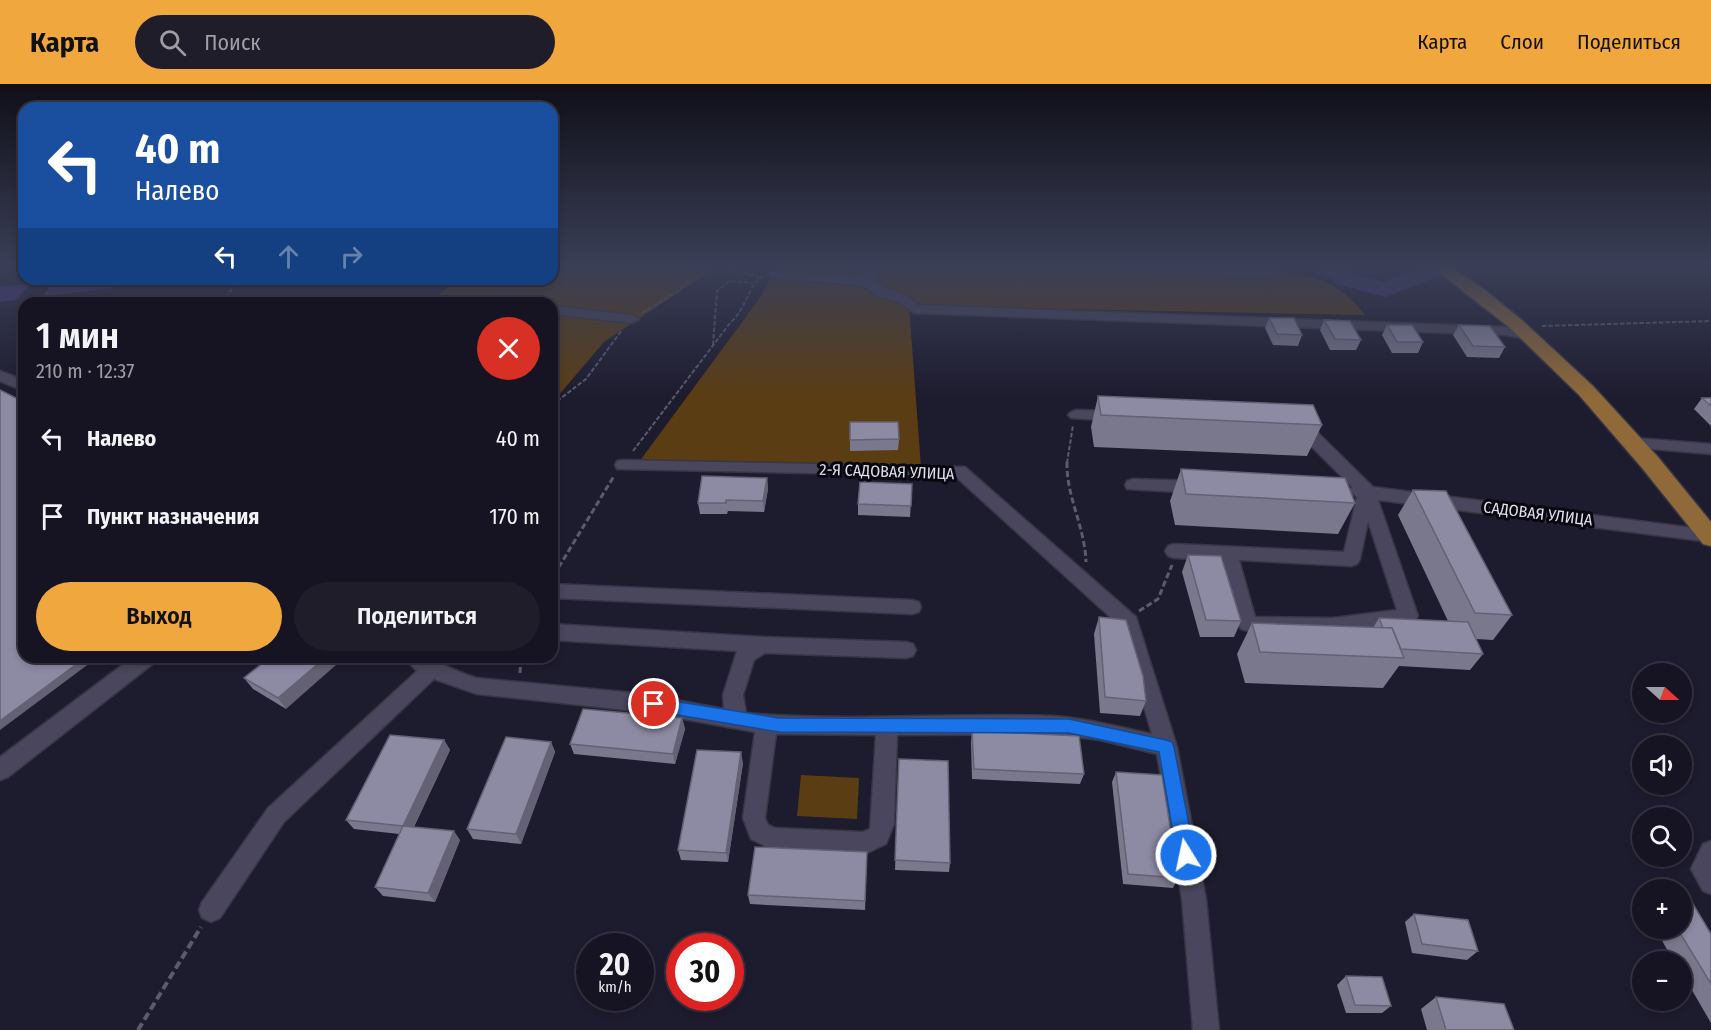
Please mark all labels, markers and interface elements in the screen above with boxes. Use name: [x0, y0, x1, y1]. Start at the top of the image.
search box: [135, 15, 555, 69]
text: Карта: [30, 26, 99, 59]
icon: search: [156, 26, 189, 59]
text: Поиск: [204, 29, 261, 56]
text: Карта: [1417, 29, 1467, 55]
text: Слои: [1500, 29, 1544, 55]
text: Поделиться: [1577, 29, 1681, 55]
text: 40 m: [135, 124, 220, 174]
icon: left: [36, 126, 114, 204]
text: Налево: [135, 175, 219, 207]
icon: left: [209, 240, 242, 273]
icon: ahead: [272, 240, 305, 273]
icon: right: [335, 240, 368, 273]
text: 1 мин: [36, 314, 119, 358]
button: close: [477, 317, 540, 380]
text: 210 m · 12:37: [36, 359, 134, 383]
icon: left: [36, 422, 69, 455]
text: Налево: [87, 425, 156, 452]
text: 40 m: [496, 425, 540, 452]
street label: 2-Я САДОВАЯ УЛИЦА: [819, 460, 955, 483]
street label: САДОВАЯ УЛИЦА: [1482, 497, 1594, 530]
icon: arrive: [36, 500, 69, 533]
text: Пункт назначения: [87, 503, 259, 530]
text: 170 m: [489, 503, 540, 530]
button: Выход: [36, 582, 282, 651]
button: Поделиться: [294, 582, 540, 651]
north arrow: [1632, 663, 1692, 723]
map controls: [1632, 663, 1692, 1011]
pin: [628, 678, 679, 729]
icon: arrive: [637, 687, 670, 720]
button: sound: [1632, 735, 1692, 795]
button: search: [1632, 807, 1692, 867]
position arrow: [1154, 823, 1218, 887]
button: +: [1632, 879, 1692, 939]
speed limit sign: 30: [666, 933, 744, 1011]
text: 20: [600, 947, 630, 983]
button: −: [1632, 951, 1692, 1011]
text: km/h: [598, 978, 632, 996]

